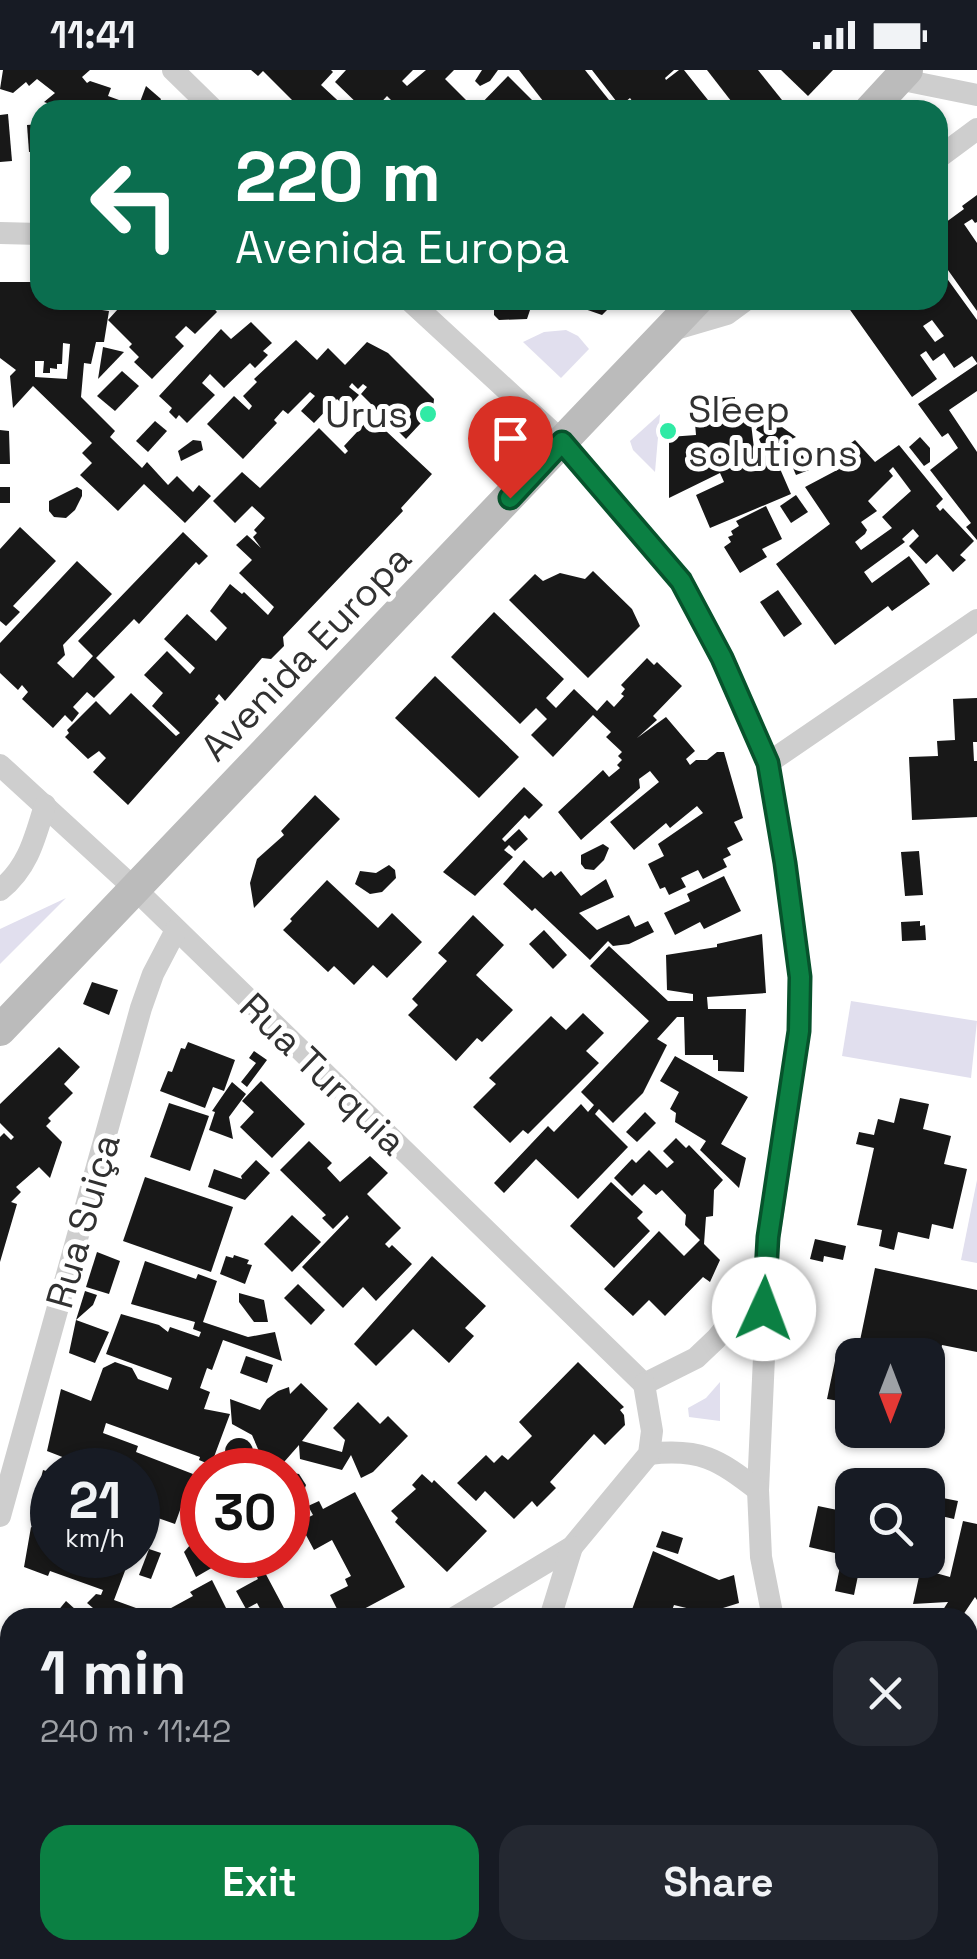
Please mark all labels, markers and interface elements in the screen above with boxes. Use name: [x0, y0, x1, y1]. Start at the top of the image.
text: 11:41: [50, 11, 136, 59]
text: 220 m: [235, 132, 441, 221]
icon: left: [70, 140, 200, 270]
text: Avenida Europa: [235, 219, 569, 276]
place label: Sleep solutions: [688, 385, 858, 477]
place label: Urus: [325, 390, 408, 438]
pin: [468, 396, 553, 499]
marker: Urus: [417, 403, 439, 425]
icon: arrive: [483, 411, 538, 466]
marker: Sleep solutions: [657, 420, 679, 442]
street label: Avenida Europa: [191, 535, 421, 771]
street label: Rua Turquia: [230, 983, 416, 1165]
street label: Rua Suiça: [35, 1128, 131, 1314]
position arrow: [712, 1257, 816, 1361]
north arrow: [835, 1338, 945, 1448]
map controls: [835, 1338, 945, 1578]
speed limit sign: 30: [180, 1448, 310, 1578]
button: search: [835, 1468, 945, 1578]
text: 21: [69, 1469, 121, 1533]
text: km/h: [65, 1522, 125, 1554]
text: 1 min: [40, 1635, 187, 1712]
button: close: [833, 1641, 938, 1746]
text: 240 m · 11:42: [40, 1711, 231, 1751]
button: Exit: [40, 1825, 479, 1940]
button: Share: [499, 1825, 938, 1940]

